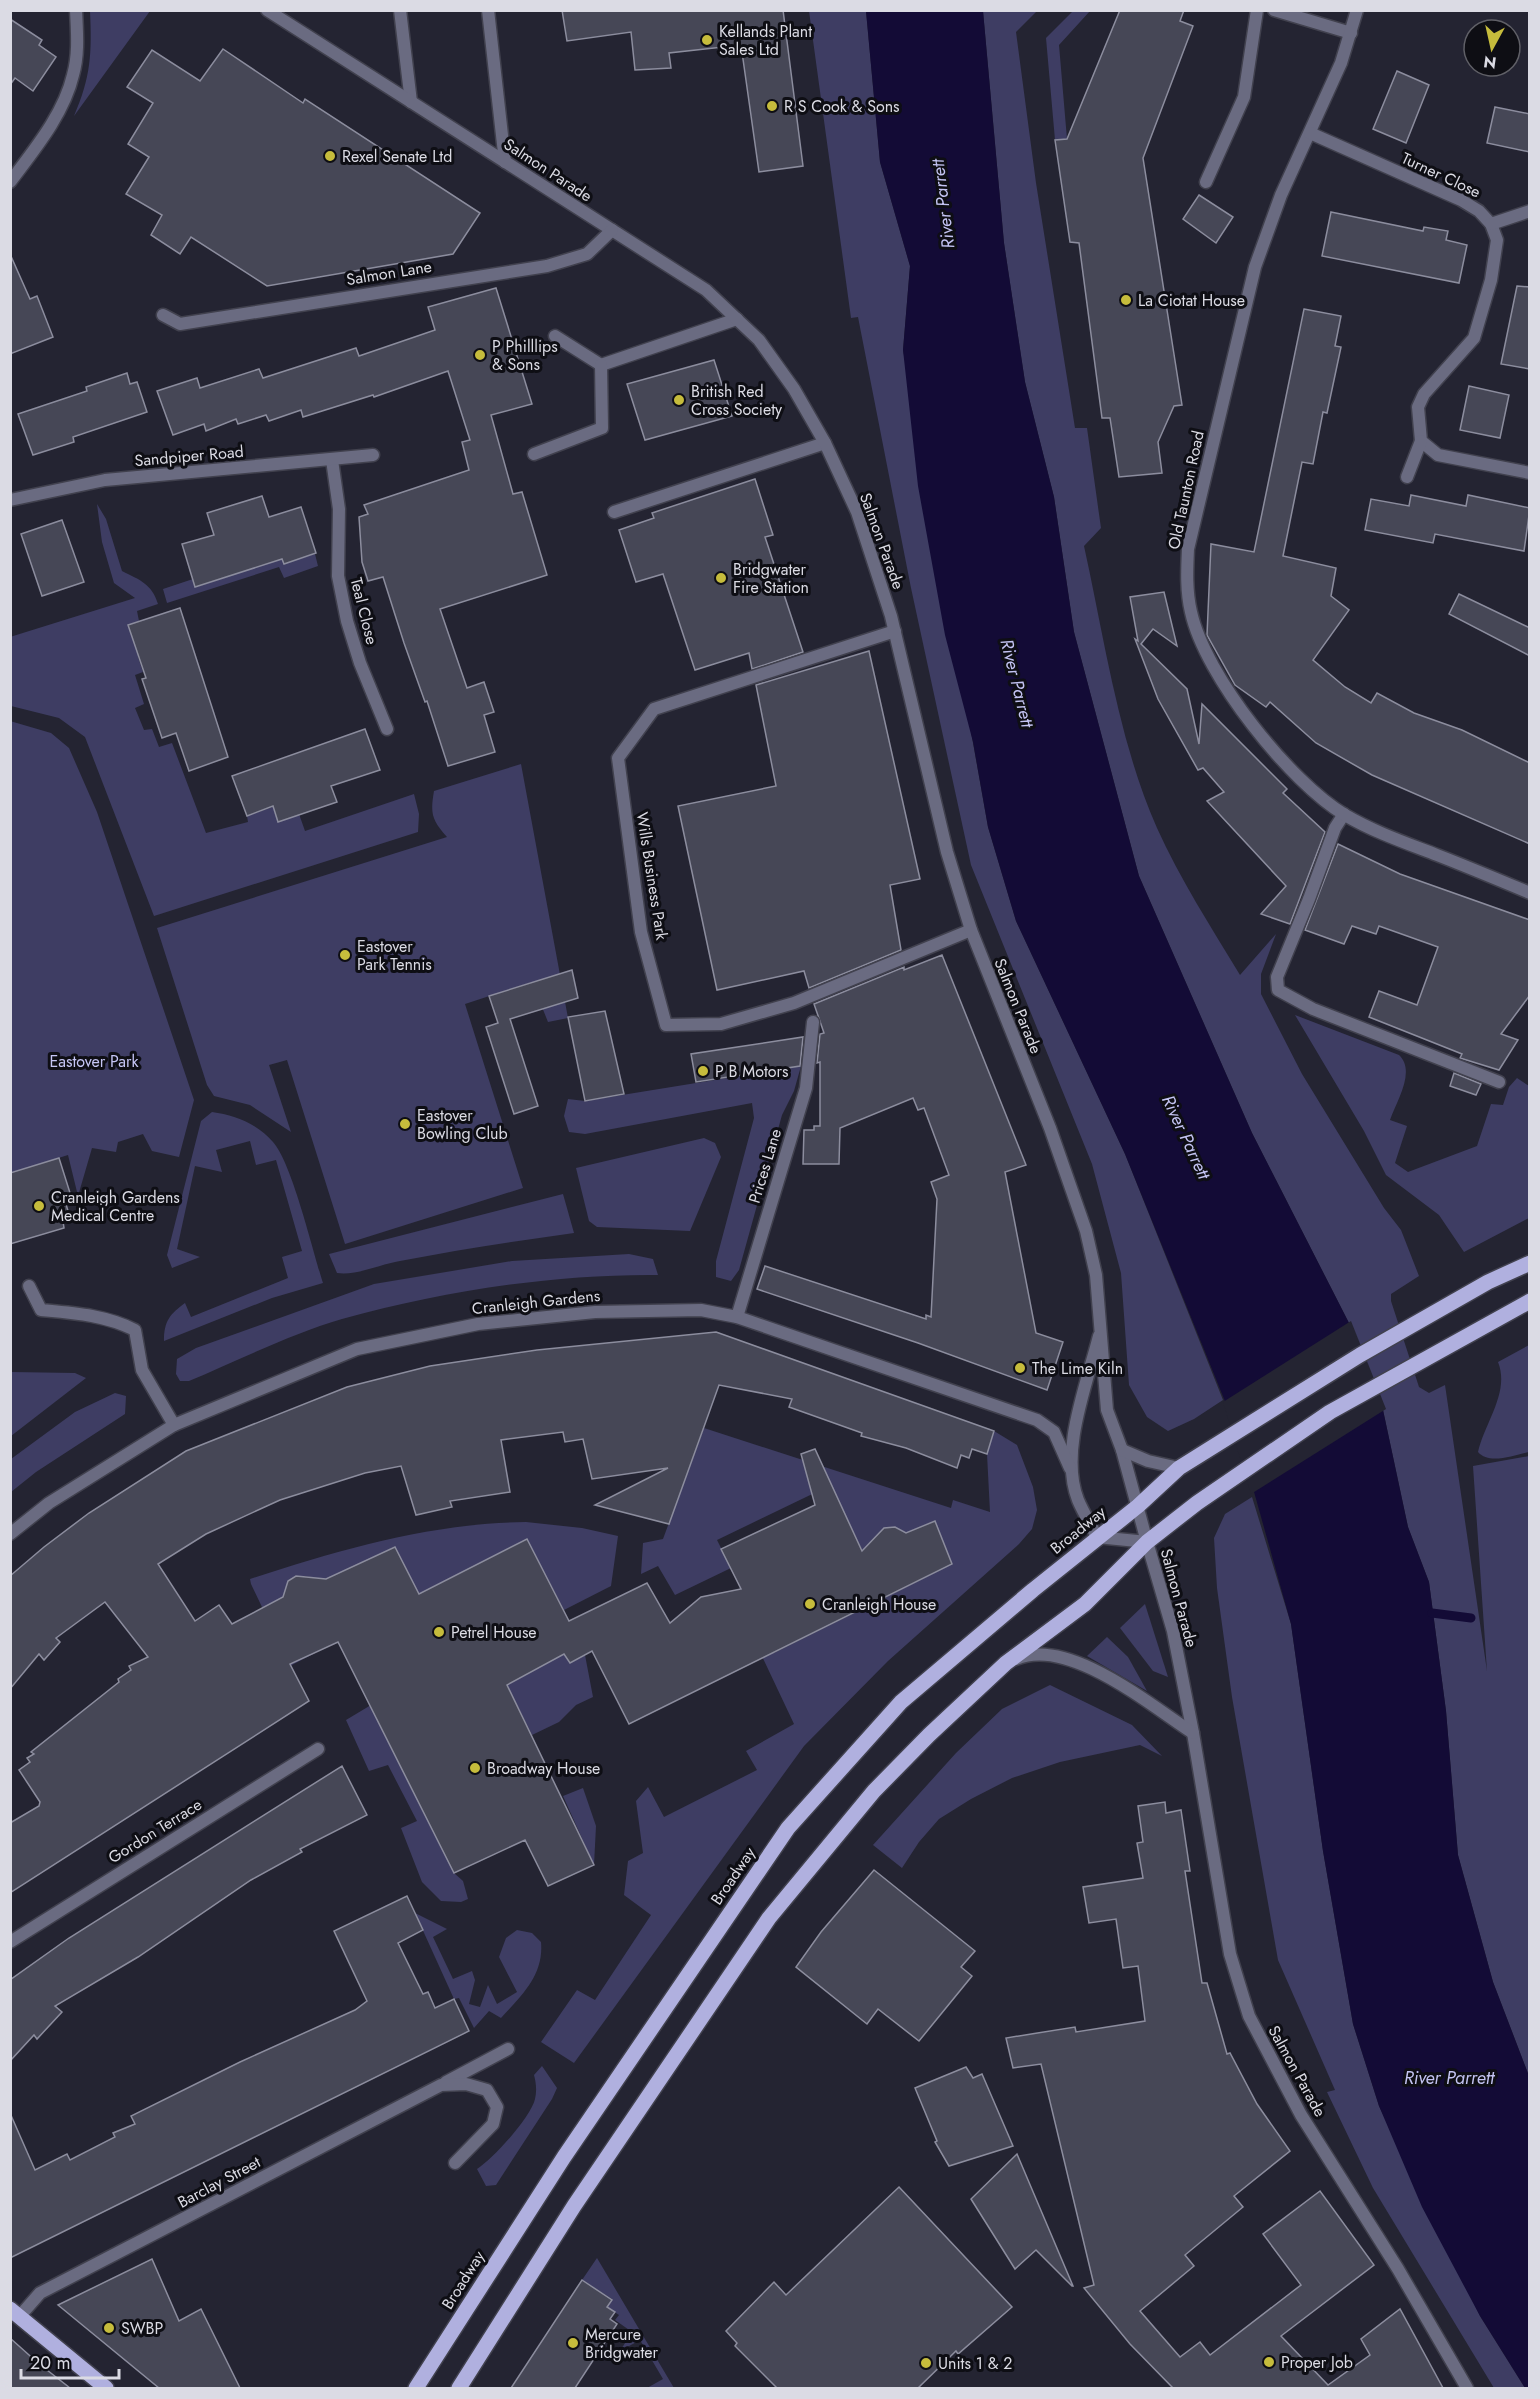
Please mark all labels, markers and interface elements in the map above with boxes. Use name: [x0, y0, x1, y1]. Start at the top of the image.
north arrow: [1462, 18, 1522, 78]
place label: Kellands Plant Sales Ltd: [719, 20, 812, 61]
marker: Kellands Plant Sales Ltd: [700, 33, 714, 47]
text: N: [1482, 50, 1498, 75]
place label: R S Cook & Sons: [784, 95, 900, 118]
marker: R S Cook & Sons: [765, 99, 779, 113]
street label: Salmon Parade: [499, 133, 597, 207]
place label: Rexel Senate Ltd: [342, 145, 452, 168]
street label: Turner Close: [1398, 147, 1484, 203]
marker: Rexel Senate Ltd: [323, 149, 337, 163]
water label: River Parrett: [924, 156, 961, 250]
street label: Salmon Lane: [345, 255, 433, 291]
place label: La Ciotat House: [1138, 289, 1245, 312]
marker: La Ciotat House: [1119, 293, 1133, 307]
place label: P Philllips & Sons: [492, 335, 558, 376]
marker: P Philllips & Sons: [473, 348, 487, 362]
place label: British Red Cross Society: [691, 380, 783, 421]
marker: British Red Cross Society: [672, 393, 686, 407]
street label: Old Taunton Road: [1162, 428, 1210, 552]
street label: Sandpiper Road: [133, 440, 245, 472]
street label: Salmon Parade: [854, 490, 910, 592]
place label: Bridgwater Fire Station: [733, 558, 809, 599]
marker: Bridgwater Fire Station: [714, 571, 728, 585]
street label: Teal Close: [345, 575, 383, 647]
water label: River Parrett: [993, 636, 1041, 732]
street label: Wills Business Park: [631, 810, 674, 943]
place label: Eastover Park Tennis: [357, 935, 432, 976]
marker: Eastover Park Tennis: [338, 948, 352, 962]
street label: Salmon Parade: [988, 955, 1048, 1057]
park label: Eastover Park: [49, 1050, 140, 1073]
place label: P B Motors: [715, 1060, 789, 1083]
marker: P B Motors: [696, 1064, 710, 1078]
water label: River Parrett: [1155, 1091, 1218, 1185]
place label: Eastover Bowling Club: [417, 1104, 508, 1145]
marker: Eastover Bowling Club: [398, 1117, 412, 1131]
street label: Prices Lane: [743, 1126, 787, 1206]
place label: Cranleigh Gardens Medical Centre: [51, 1186, 180, 1227]
marker: Cranleigh Gardens Medical Centre: [32, 1199, 46, 1213]
street label: Cranleigh Gardens: [471, 1284, 601, 1320]
place label: The Lime Kiln: [1032, 1357, 1123, 1380]
marker: The Lime Kiln: [1013, 1361, 1027, 1375]
street label: Broadway: [1045, 1500, 1111, 1559]
street label: Salmon Parade: [1155, 1546, 1203, 1650]
place label: Cranleigh House: [822, 1593, 936, 1616]
marker: Cranleigh House: [803, 1597, 817, 1611]
place label: Petrel House: [451, 1621, 537, 1644]
marker: Petrel House: [432, 1625, 446, 1639]
place label: Broadway House: [487, 1757, 600, 1780]
marker: Broadway House: [468, 1761, 482, 1775]
street label: Gordon Terrace: [104, 1793, 206, 1869]
street label: Broadway: [705, 1842, 761, 1909]
street label: Salmon Parade: [1262, 2021, 1332, 2121]
water label: River Parrett: [1404, 2065, 1496, 2091]
street label: Barclay Street: [173, 2150, 265, 2213]
street label: Broadway: [436, 2245, 491, 2314]
place label: SWBP: [121, 2317, 164, 2340]
marker: SWBP: [102, 2321, 116, 2335]
place label: Mercure Bridgwater: [585, 2323, 658, 2364]
marker: Mercure Bridgwater: [566, 2336, 580, 2350]
scale bar: [21, 2342, 118, 2380]
text: 20 m: [30, 2350, 70, 2376]
place label: Proper Job: [1281, 2351, 1353, 2374]
place label: Units 1 & 2: [938, 2352, 1012, 2375]
marker: Proper Job: [1262, 2355, 1276, 2369]
marker: Units 1 & 2: [919, 2356, 933, 2370]

